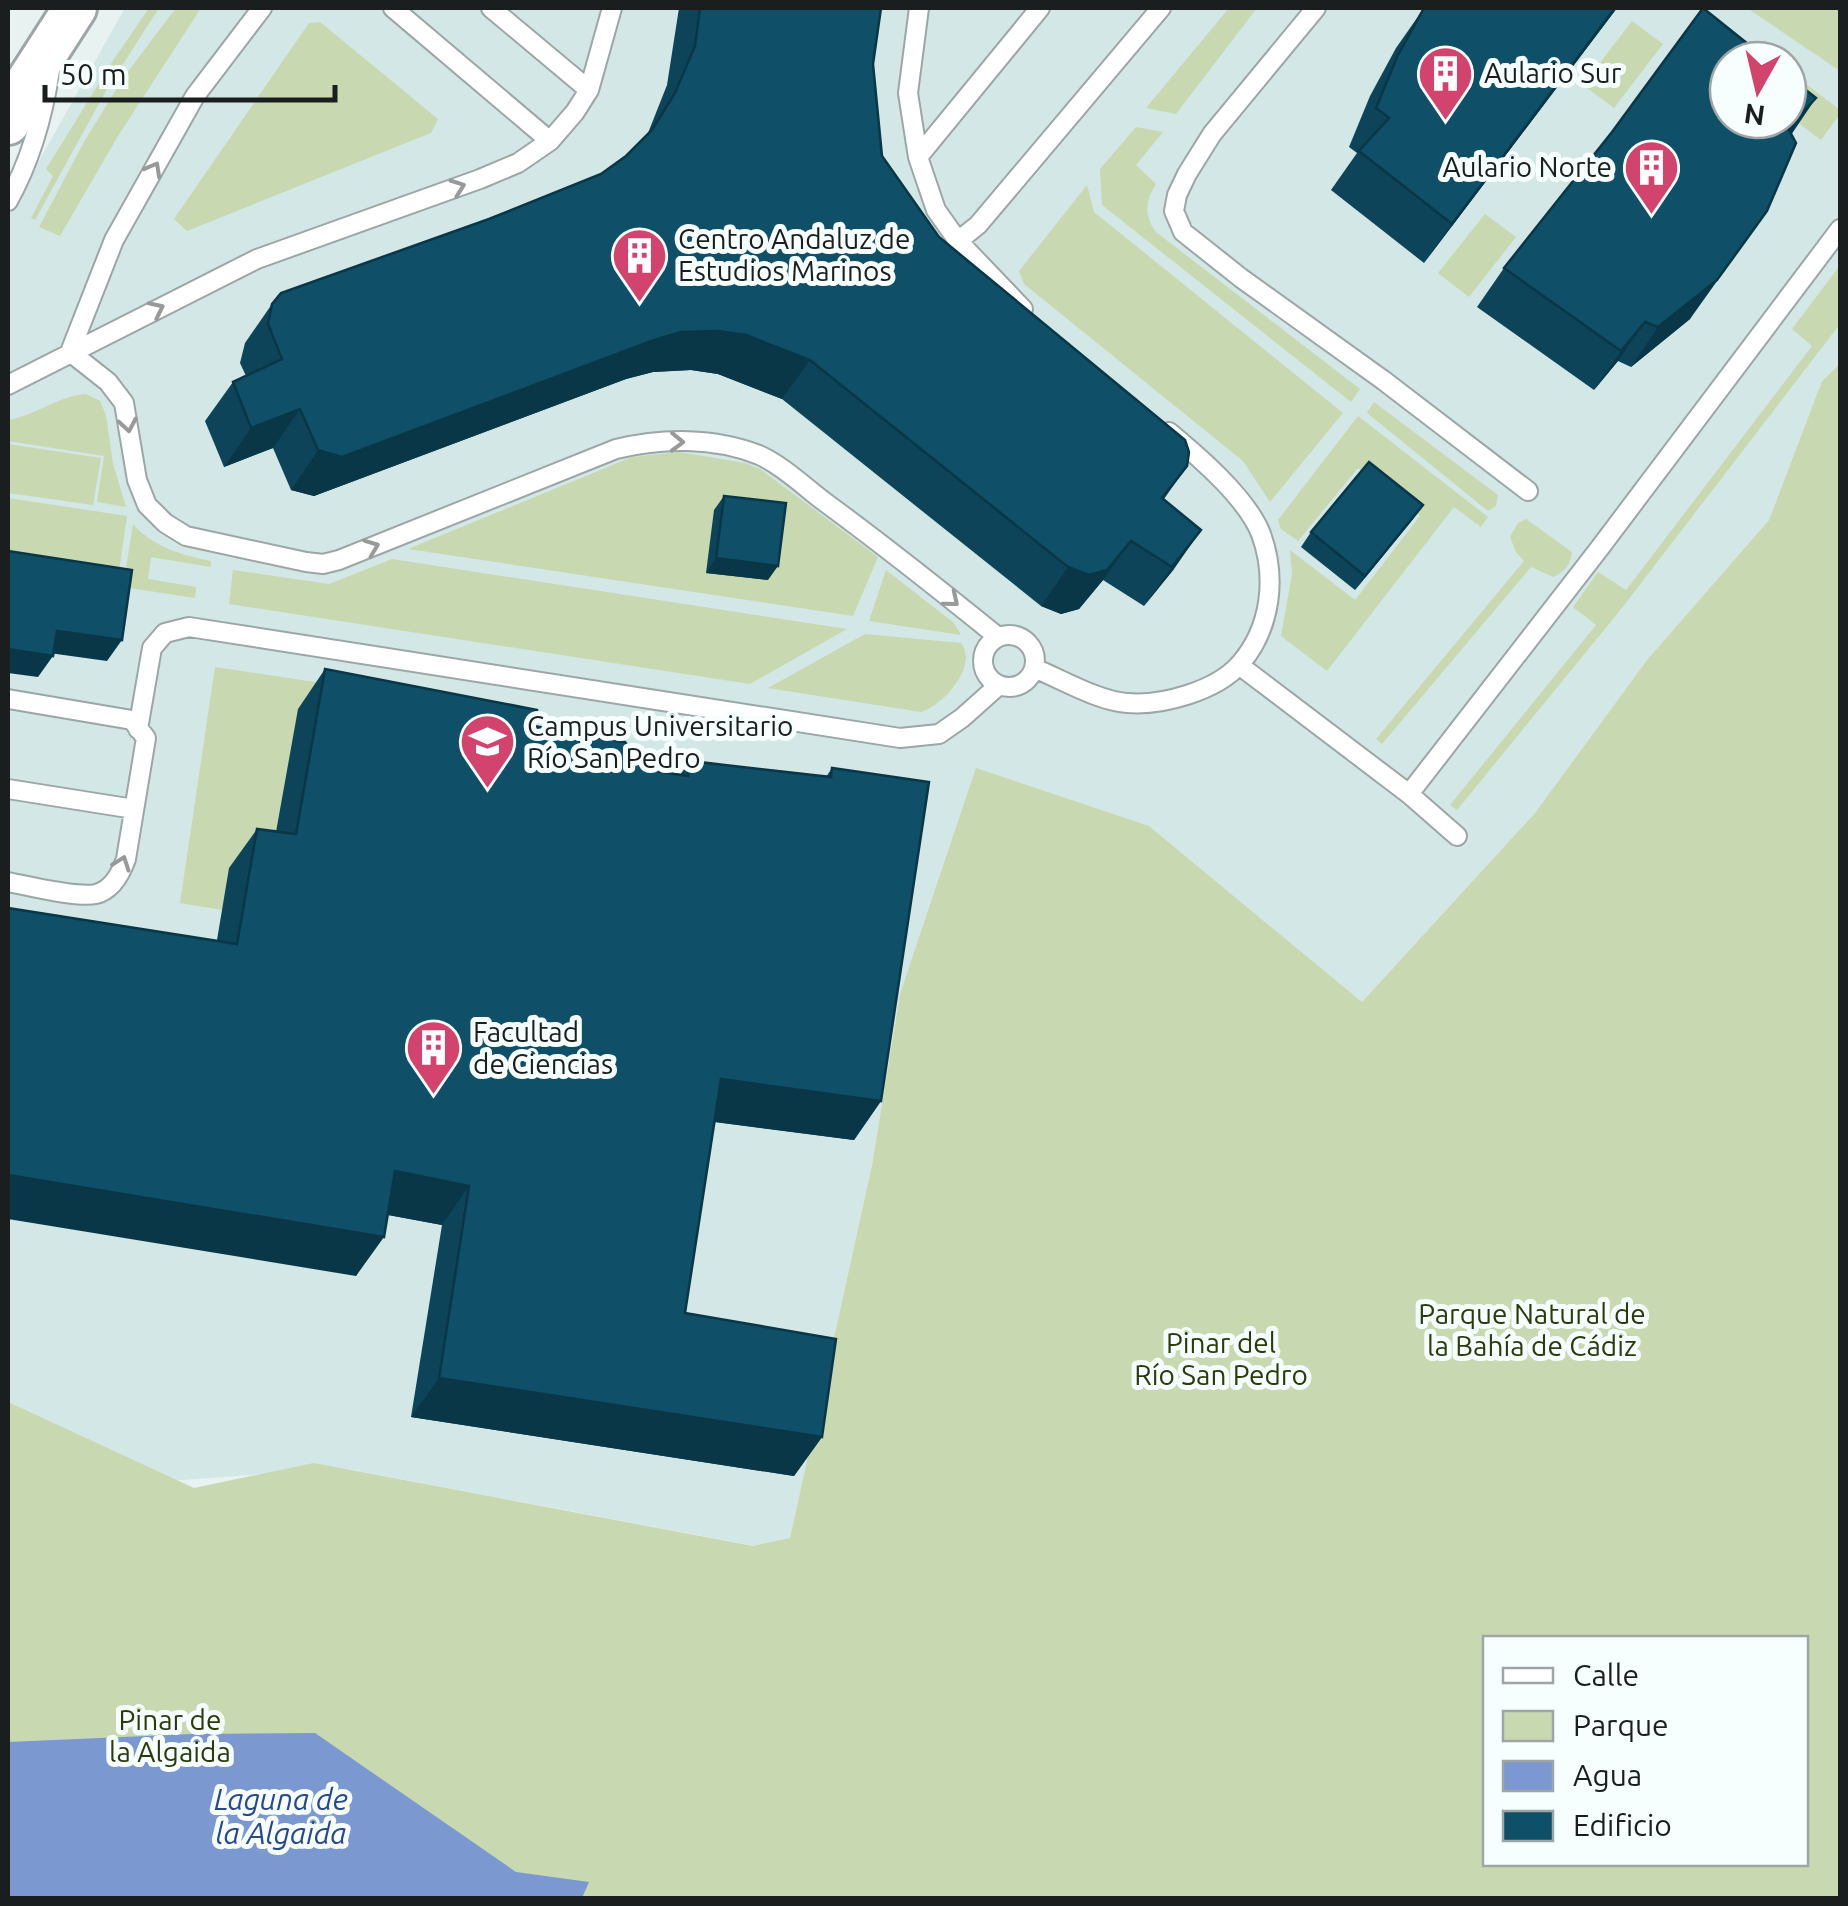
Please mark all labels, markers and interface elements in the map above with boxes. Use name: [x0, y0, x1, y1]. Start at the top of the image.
scale bar: [45, 40, 335, 102]
north arrow: [1708, 40, 1808, 140]
building icon: Aulario Sur: [1415, 43, 1475, 122]
text: 50 m: [60, 57, 127, 91]
place label: Aulario Sur: [1484, 57, 1622, 88]
text: N: [1742, 98, 1767, 132]
building icon: Aulario Norte: [1621, 137, 1681, 216]
place label: Aulario Norte: [1442, 151, 1612, 182]
one-way arrow: [142, 162, 162, 180]
one-way arrow: [448, 178, 465, 199]
place label: Centro Andaluz de Estudios Marinos: [678, 223, 910, 286]
building icon: Centro Andaluz de Estudios Marinos: [609, 225, 669, 304]
one-way arrow: [147, 301, 165, 321]
one-way arrow: [117, 417, 138, 433]
one-way arrow: [670, 431, 686, 452]
one-way arrow: [363, 538, 380, 558]
one-way arrow: [941, 588, 959, 606]
place label: Campus Universitario Río San Pedro: [527, 710, 793, 773]
school or university icon: Campus Universitario Río San Pedro: [458, 712, 518, 791]
one-way arrow: [110, 855, 130, 873]
place label: Facultad de Ciencias: [473, 1016, 613, 1079]
building icon: Facultad de Ciencias: [404, 1018, 464, 1097]
park label: Parque Natural de la Bahía de Cádiz: [1418, 1298, 1646, 1361]
park label: Pinar del Río San Pedro: [1134, 1327, 1308, 1390]
legend: [1483, 1636, 1808, 1866]
text: Calle: [1573, 1658, 1639, 1692]
park label: Pinar de la Algaida: [109, 1704, 231, 1767]
text: Parque: [1573, 1708, 1669, 1742]
text: Agua: [1573, 1758, 1642, 1792]
water label: Laguna de la Algaida: [214, 1782, 348, 1850]
text: Edificio: [1573, 1808, 1672, 1842]

